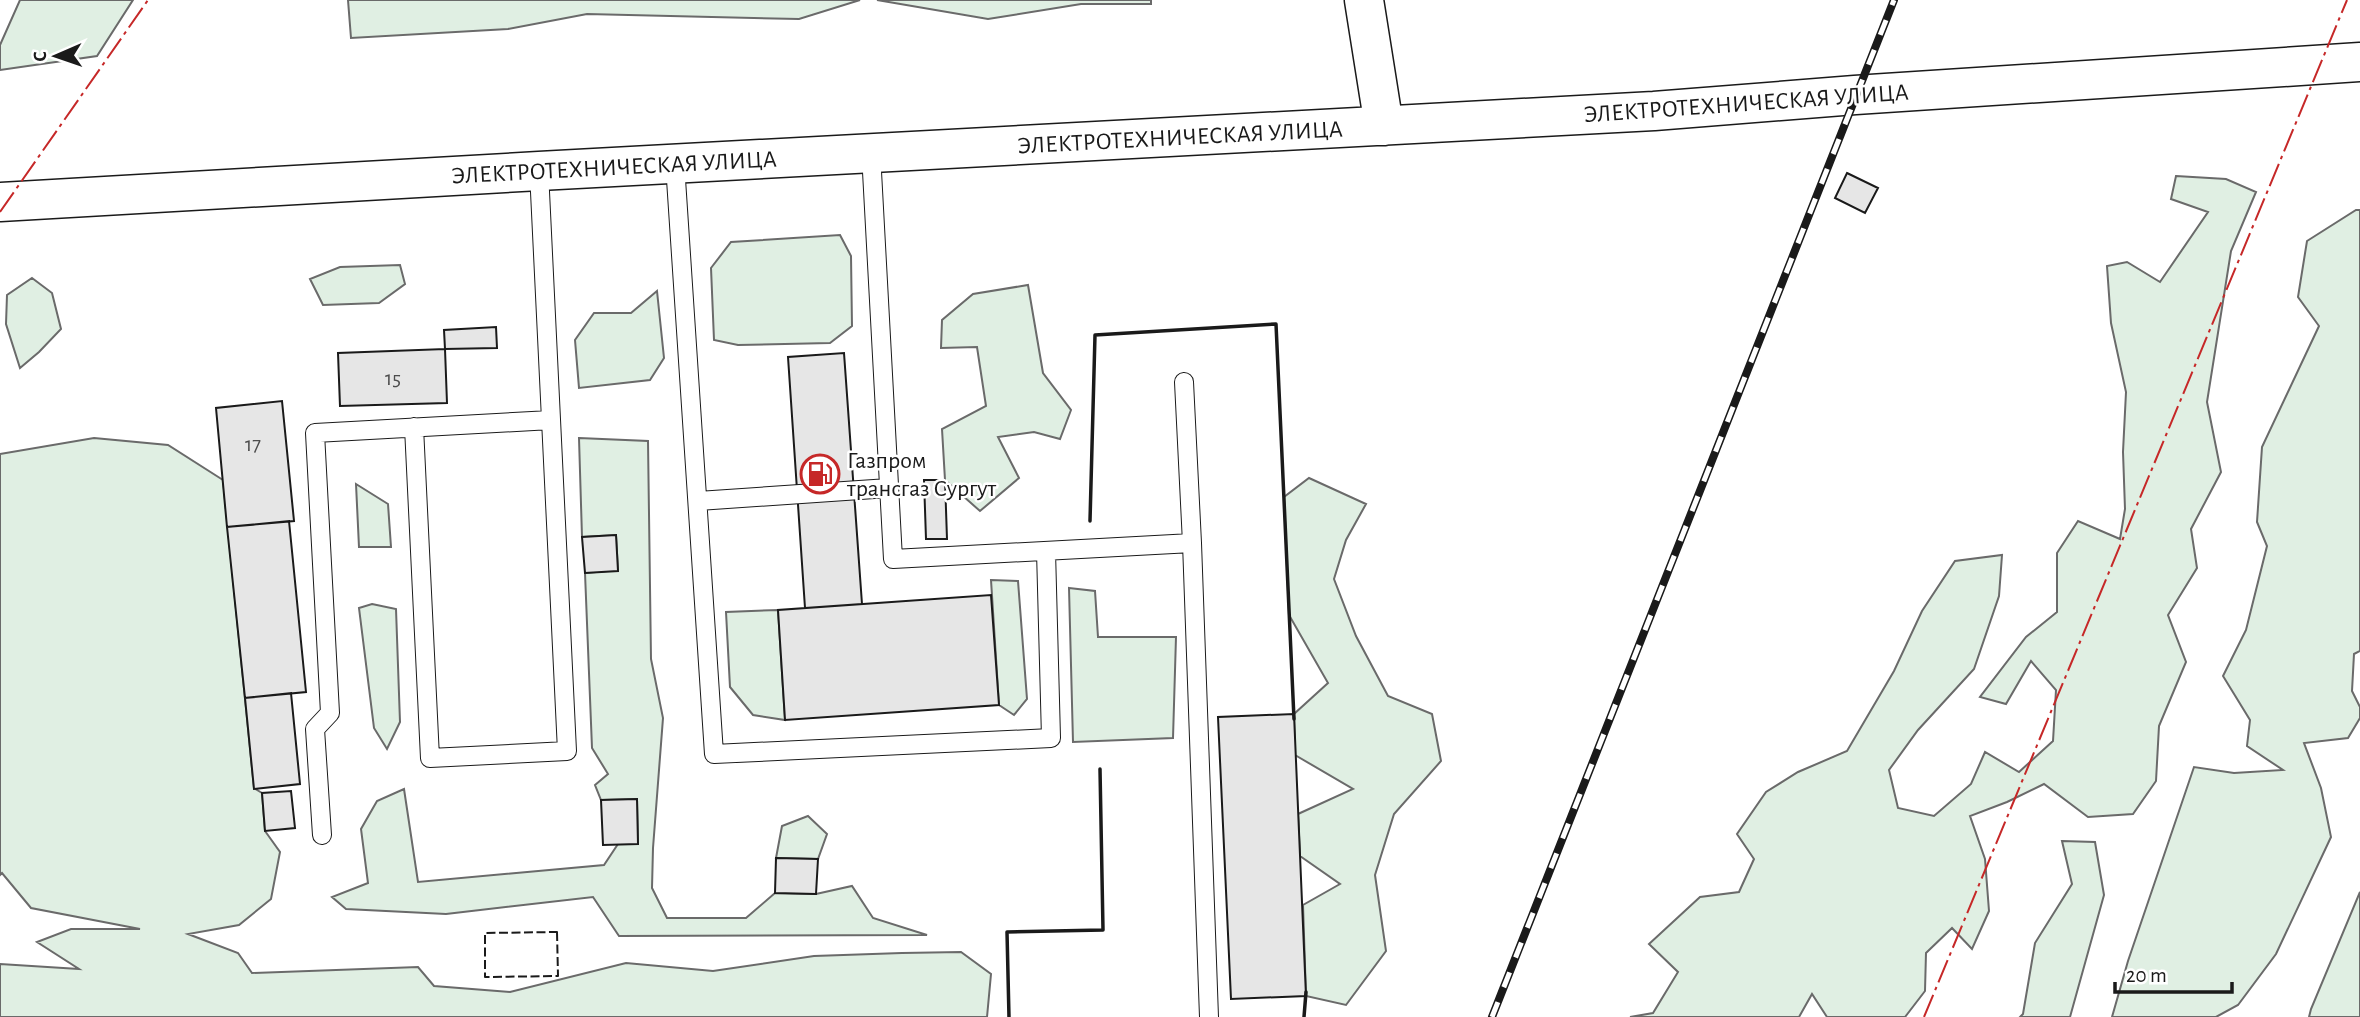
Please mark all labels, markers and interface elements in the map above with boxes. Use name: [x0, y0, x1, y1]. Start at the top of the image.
north arrow: [21, 21, 91, 91]
text: С: [31, 51, 50, 62]
street label: ЭЛЕКТРОТЕХНИЧЕСКАЯ УЛИЦА: [1583, 81, 1909, 127]
street label: ЭЛЕКТРОТЕХНИЧЕСКАЯ УЛИЦА: [1017, 117, 1343, 159]
street label: ЭЛЕКТРОТЕХНИЧЕСКАЯ УЛИЦА: [451, 147, 777, 189]
house number: 15: [385, 368, 401, 389]
house number: 17: [245, 434, 261, 455]
place label: Газпром трансгаз Сургут: [846, 449, 997, 501]
fuel station icon: Газпром трансгаз Сургут: [799, 453, 841, 495]
scale bar: [2115, 950, 2232, 994]
text: 20 m: [2126, 965, 2167, 986]

